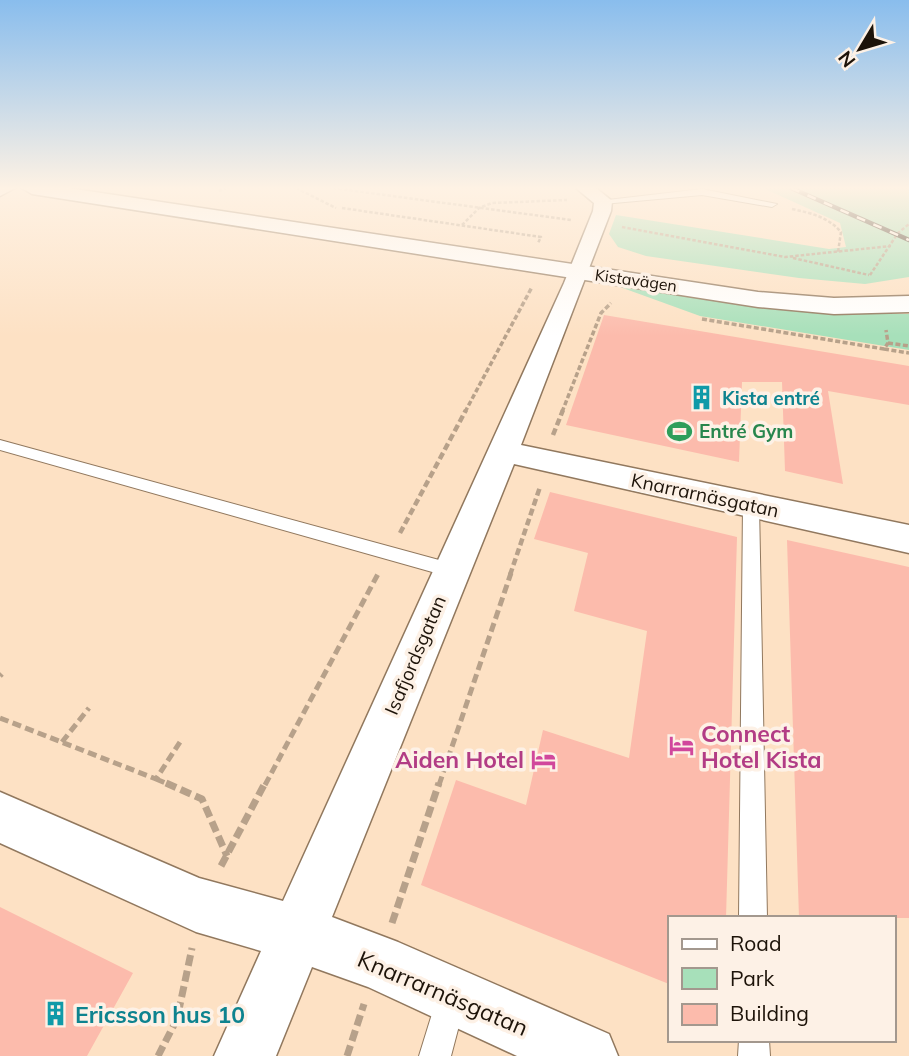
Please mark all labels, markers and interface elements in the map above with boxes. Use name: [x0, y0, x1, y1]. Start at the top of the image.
north arrow: [825, 14, 895, 84]
text: N: [833, 46, 860, 73]
street label: Kistavägen: [594, 264, 678, 296]
building icon: Kista entré: [688, 384, 716, 412]
place label: Kista entré: [722, 386, 820, 410]
sports icon: Entré Gym: [665, 417, 693, 445]
place label: Entré Gym: [699, 419, 793, 443]
street label: Knarrarnäsgatan: [629, 468, 781, 522]
street label: Isafjordsgatan: [379, 592, 451, 718]
place label: Connect Hotel Kista: [701, 719, 822, 774]
hotel icon: Connect Hotel Kista: [667, 732, 695, 760]
place label: Aiden Hotel: [395, 745, 524, 774]
hotel icon: Aiden Hotel: [530, 745, 558, 773]
legend: [668, 916, 895, 1042]
text: Road: [730, 930, 781, 956]
street label: Knarrarnäsgatan: [353, 944, 533, 1042]
text: Park: [730, 965, 774, 991]
building icon: Ericsson hus 10: [41, 1000, 69, 1028]
place label: Ericsson hus 10: [75, 1000, 245, 1029]
text: Building: [730, 1000, 809, 1026]

